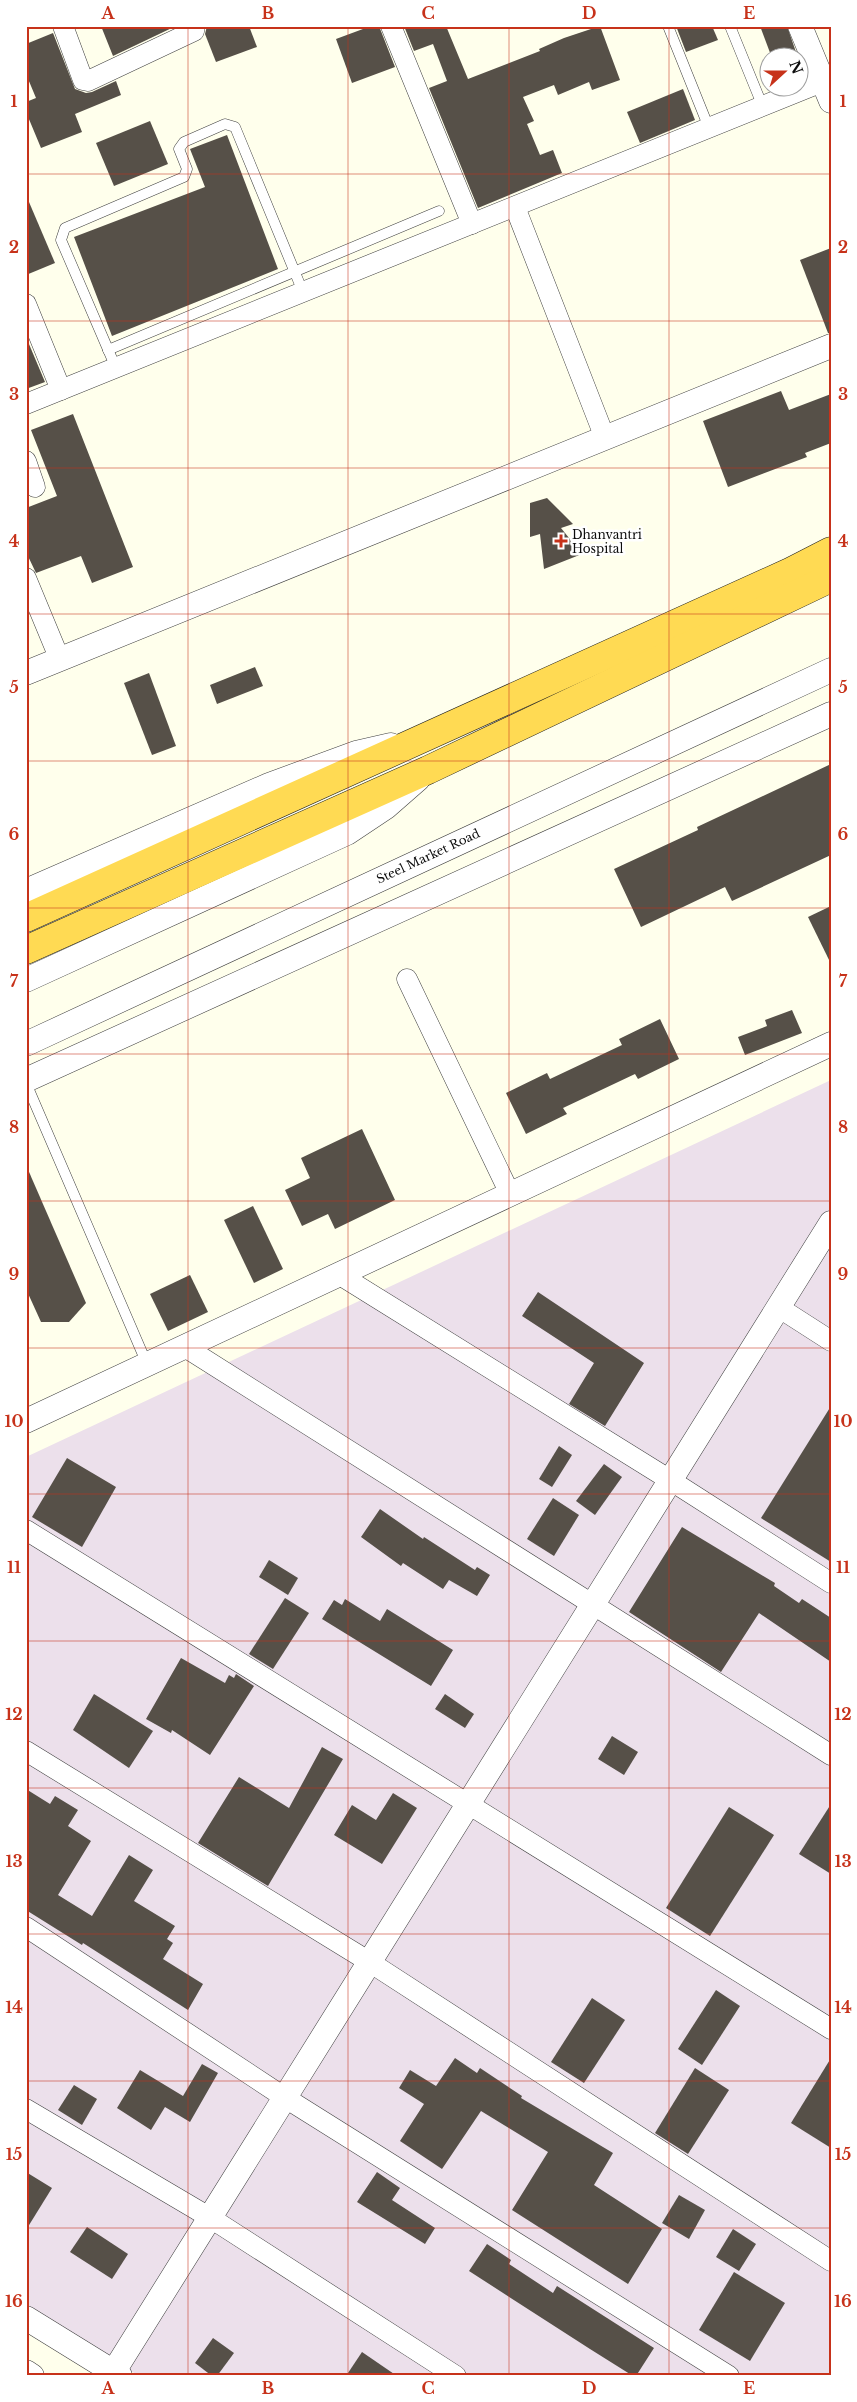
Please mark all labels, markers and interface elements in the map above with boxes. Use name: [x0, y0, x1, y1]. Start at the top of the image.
text: A: [101, 3, 116, 23]
text: B: [262, 3, 275, 23]
text: C: [421, 3, 435, 23]
text: D: [582, 3, 596, 23]
text: E: [743, 3, 755, 23]
north arrow: [760, 48, 810, 98]
text: N: [785, 58, 807, 77]
text: 1: [11, 91, 18, 111]
text: 1: [840, 91, 847, 111]
text: 2: [9, 237, 19, 257]
text: 2: [838, 237, 848, 257]
text: 3: [9, 384, 19, 404]
text: 3: [838, 384, 848, 404]
place label: Dhanvantri Hospital: [572, 527, 642, 556]
text: 4: [9, 531, 19, 551]
text: 4: [838, 531, 848, 551]
marker: Dhanvantri Hospital: [554, 534, 568, 548]
text: 5: [9, 677, 19, 697]
text: 5: [838, 677, 848, 697]
text: 6: [9, 824, 20, 844]
text: 6: [838, 824, 849, 844]
street label: Steel Market Road: [374, 825, 482, 887]
text: 7: [10, 971, 19, 991]
text: 7: [839, 971, 848, 991]
text: 8: [9, 1117, 19, 1137]
text: 8: [838, 1117, 848, 1137]
text: 9: [9, 1264, 20, 1284]
text: 9: [838, 1264, 849, 1284]
text: 10: [4, 1411, 24, 1431]
text: 10: [833, 1411, 853, 1431]
text: 11: [7, 1557, 21, 1577]
text: 11: [836, 1557, 850, 1577]
text: 12: [5, 1704, 23, 1724]
text: 12: [834, 1704, 852, 1724]
text: 13: [5, 1851, 23, 1871]
text: 13: [834, 1851, 852, 1871]
text: 14: [5, 1997, 23, 2017]
text: 14: [834, 1997, 852, 2017]
text: 15: [6, 2144, 22, 2164]
text: 15: [835, 2144, 851, 2164]
text: 16: [5, 2291, 23, 2311]
text: 16: [834, 2291, 852, 2311]
text: A: [101, 2378, 116, 2398]
text: B: [262, 2378, 275, 2398]
text: C: [421, 2378, 435, 2398]
text: D: [582, 2378, 596, 2398]
text: E: [743, 2378, 755, 2398]

